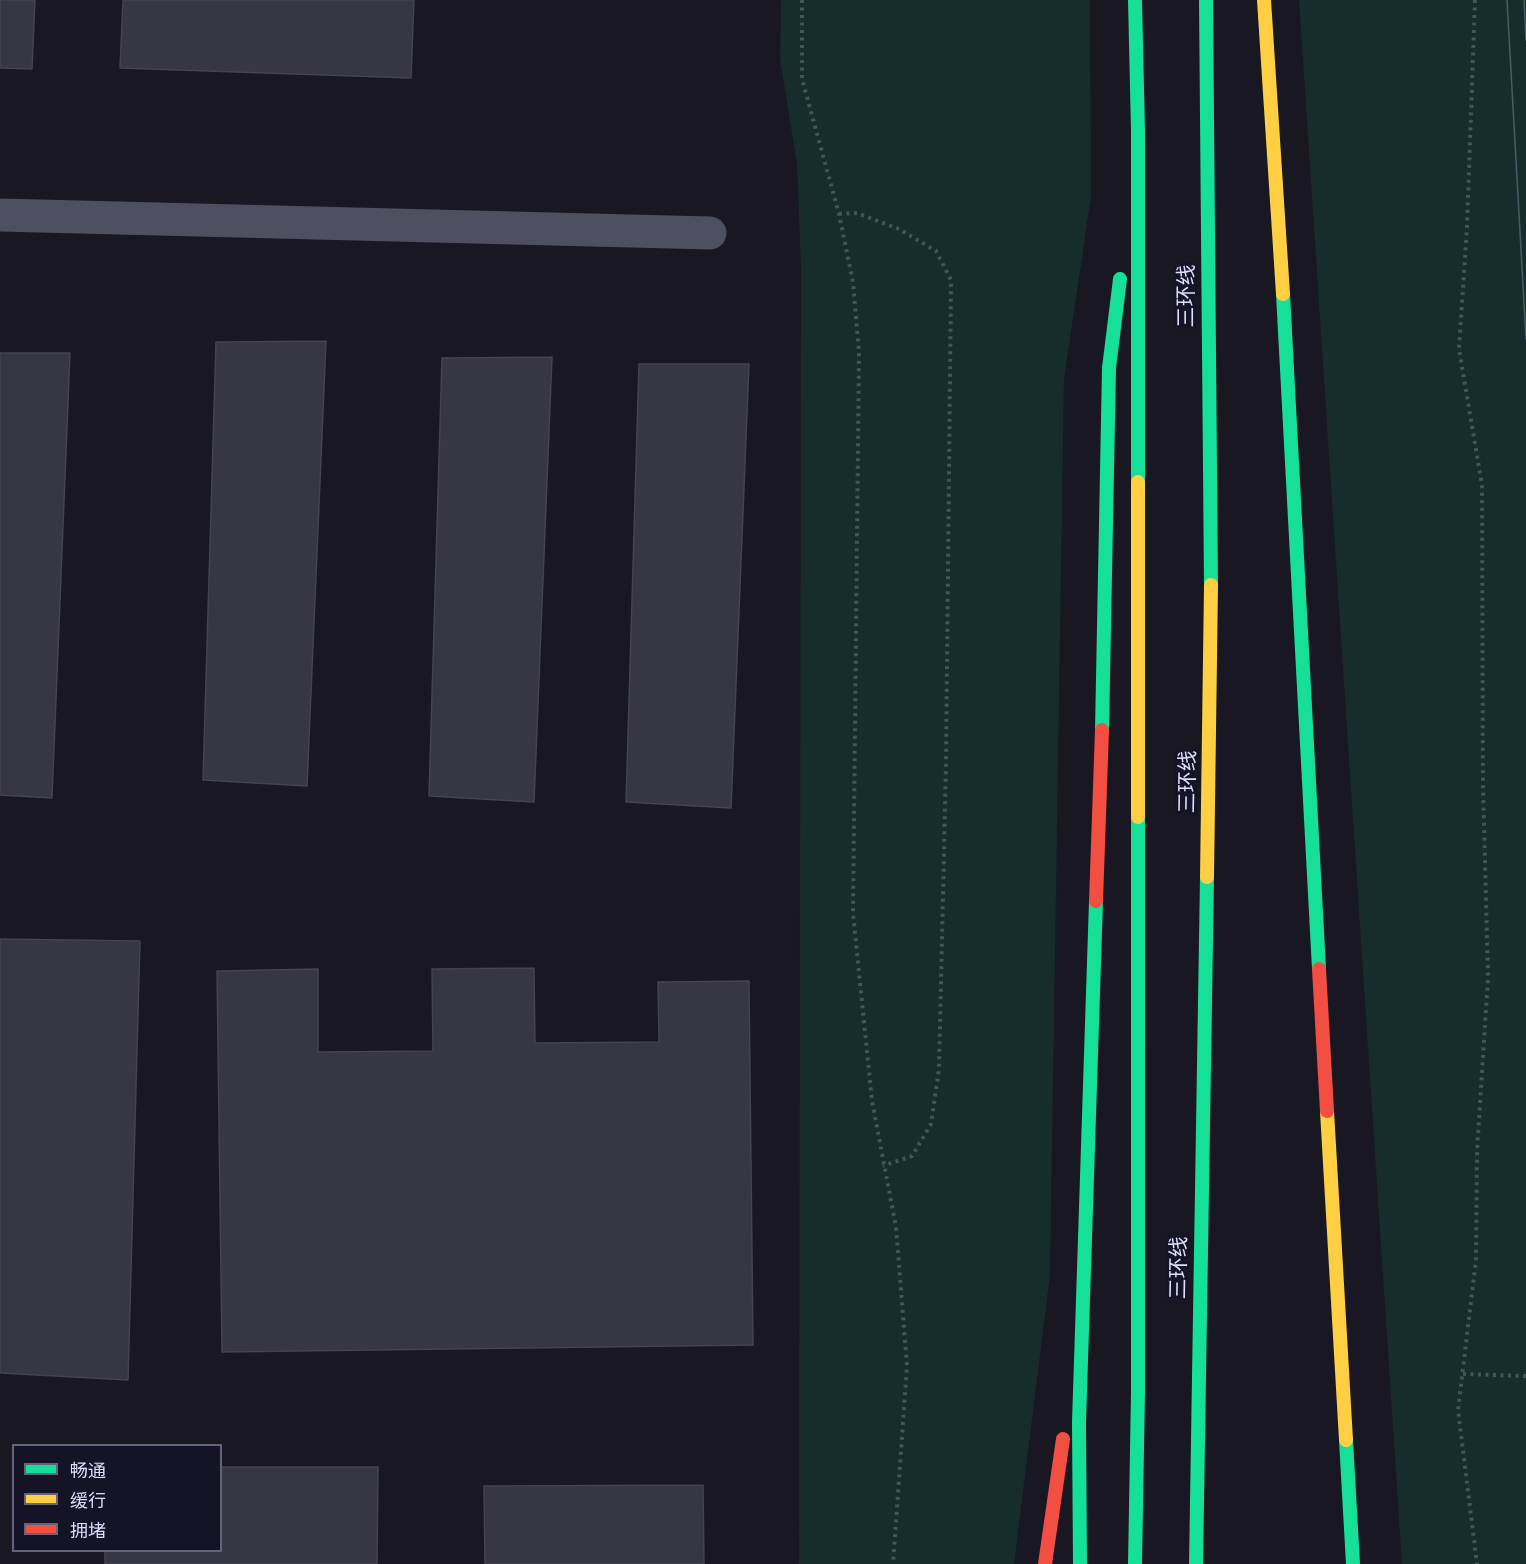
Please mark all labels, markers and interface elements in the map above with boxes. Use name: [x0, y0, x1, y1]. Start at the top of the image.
street label: 三环线: [1174, 265, 1200, 327]
street label: 三环线: [1175, 750, 1201, 814]
street label: 三环线: [1166, 1236, 1192, 1300]
legend: [12, 1444, 222, 1552]
text: 畅通: [70, 1460, 106, 1481]
text: 缓行: [70, 1490, 106, 1511]
text: 拥堵: [70, 1520, 106, 1541]

